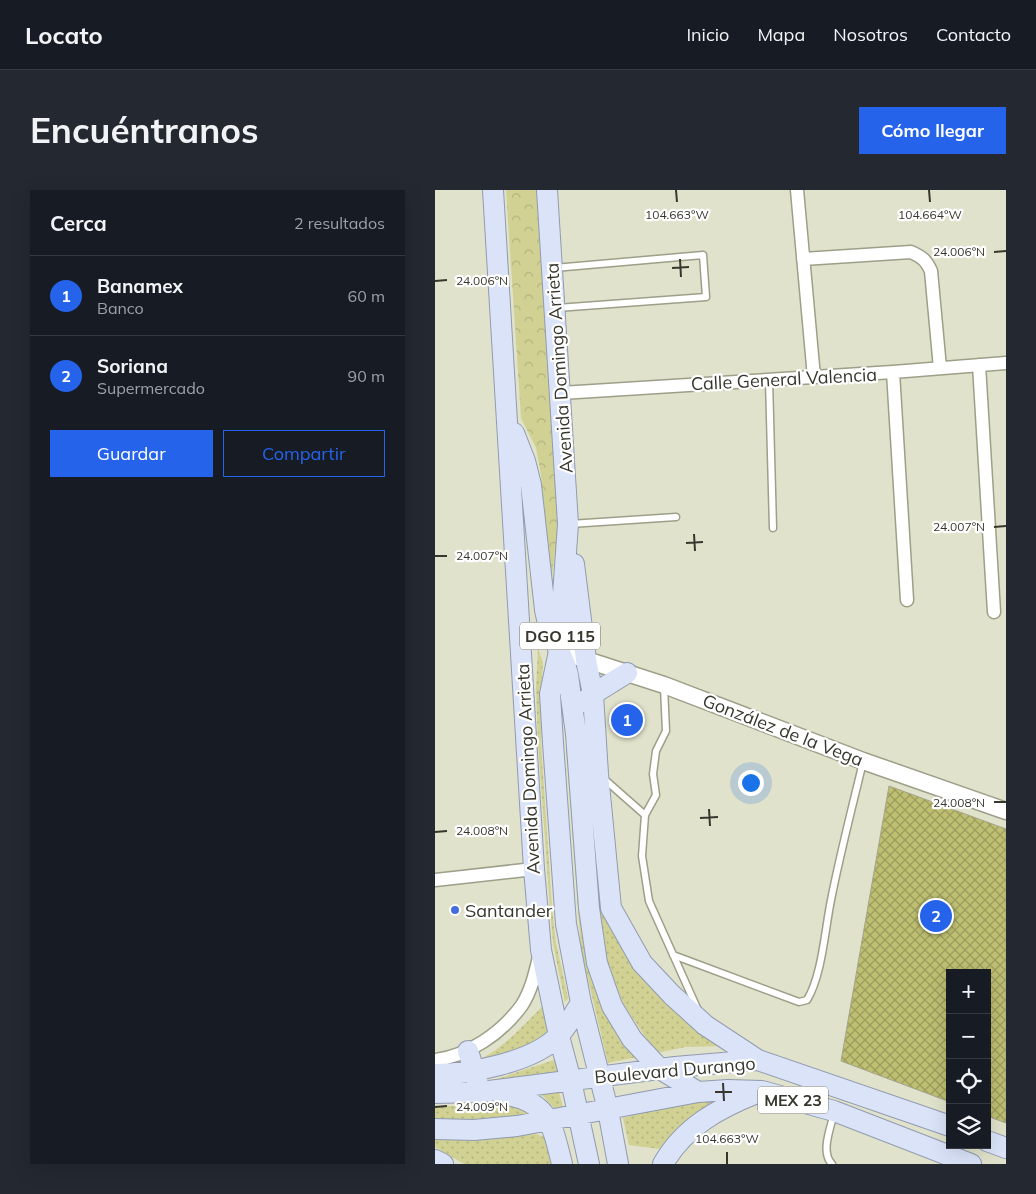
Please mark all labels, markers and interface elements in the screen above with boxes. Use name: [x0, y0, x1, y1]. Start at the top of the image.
text: Locato: [25, 20, 103, 50]
text: Inicio: [686, 23, 729, 46]
text: Mapa: [757, 23, 805, 46]
text: Nosotros: [833, 23, 908, 46]
text: Contacto: [936, 23, 1011, 46]
button: Cómo llegar: [859, 107, 1006, 154]
text: Encuéntranos: [30, 108, 259, 152]
text: 104.663°W: [645, 207, 709, 222]
text: 104.664°W: [898, 207, 962, 222]
text: Cerca: [50, 210, 107, 236]
text: 2 resultados: [294, 213, 385, 233]
text: 24.006°N: [933, 244, 985, 259]
street label: Avenida Domingo Arrieta: [540, 262, 578, 474]
text: 24.006°N: [456, 273, 508, 288]
text: Banamex: [97, 274, 183, 298]
text: 1: [61, 286, 71, 306]
text: 60 m: [348, 286, 385, 306]
text: Banco: [97, 298, 144, 318]
text: Soriana: [97, 354, 168, 378]
street label: Calle General Valencia: [690, 363, 878, 395]
text: 2: [61, 366, 71, 386]
text: 90 m: [348, 366, 385, 386]
text: Supermercado: [97, 378, 205, 398]
button: Guardar: [50, 430, 213, 477]
button: Compartir: [223, 430, 385, 477]
text: 24.007°N: [933, 519, 985, 534]
text: 24.007°N: [456, 548, 508, 563]
road number: DGO 115: [520, 622, 600, 650]
street label: Avenida Domingo Arrieta: [511, 663, 545, 875]
street label: González de la Vega: [699, 689, 867, 771]
pin: 1: [611, 701, 643, 739]
your location: [738, 770, 764, 796]
text: 24.008°N: [933, 795, 985, 810]
text: 24.008°N: [456, 823, 508, 838]
pin: 2: [920, 897, 952, 935]
place label: Santander: [465, 899, 553, 922]
marker: Santander: [449, 904, 461, 916]
map controls: [946, 969, 991, 1149]
button: +: [946, 969, 991, 1014]
button: −: [946, 1014, 991, 1059]
street label: Boulevard Durango: [593, 1051, 757, 1089]
button: locate: [946, 1059, 991, 1104]
road number: MEX 23: [758, 1086, 828, 1114]
text: 24.009°N: [456, 1099, 508, 1114]
button: layers: [946, 1104, 991, 1149]
text: 104.663°W: [695, 1131, 759, 1146]

